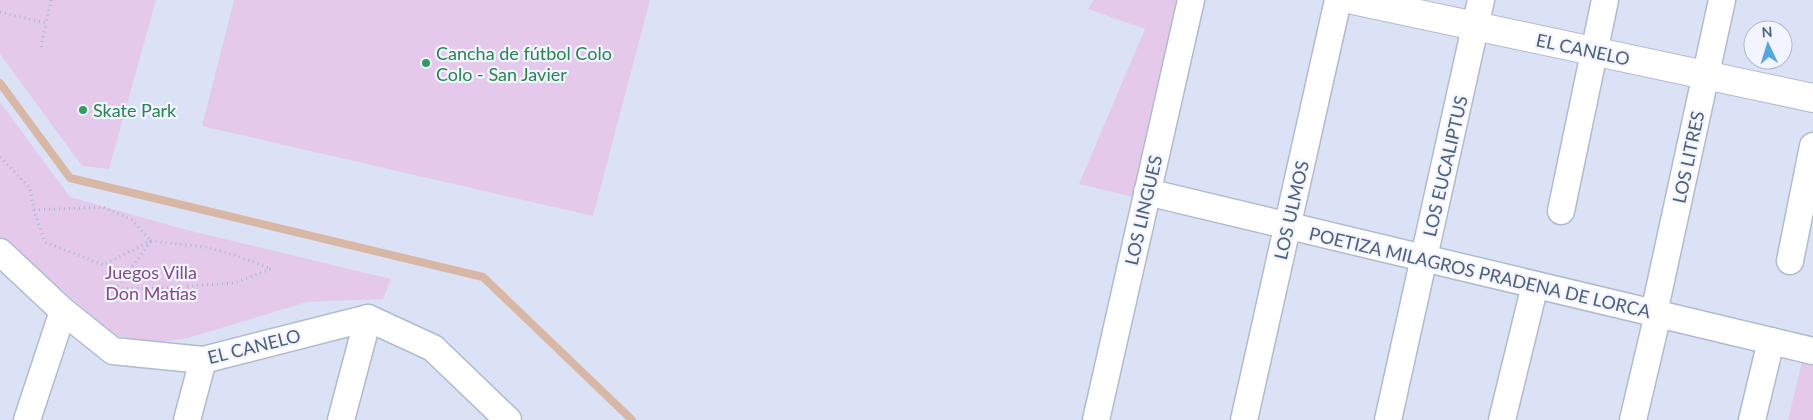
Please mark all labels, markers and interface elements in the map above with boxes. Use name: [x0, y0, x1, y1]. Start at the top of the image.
north arrow: [1743, 20, 1793, 70]
text: N: [1761, 23, 1773, 40]
street label: EL CANELO: [1534, 28, 1632, 70]
place label: Cancha de fútbol Colo Colo - San Javier: [436, 42, 612, 85]
marker: Cancha de fútbol Colo Colo - San Javier: [420, 57, 432, 69]
street label: LOS EUCALIPTUS: [1418, 93, 1472, 239]
place label: Skate Park: [93, 99, 177, 121]
marker: Skate Park: [77, 104, 89, 116]
street label: LOS LITRES: [1667, 109, 1709, 205]
street label: LOS LINGUES: [1120, 153, 1166, 267]
street label: LOS ULMOS: [1269, 158, 1313, 262]
street label: POETIZA MILAGROS PRADENA DE LORCA: [1307, 222, 1654, 322]
park label: Juegos Villa Don Matías: [105, 261, 197, 304]
street label: EL CANELO: [205, 324, 303, 368]

